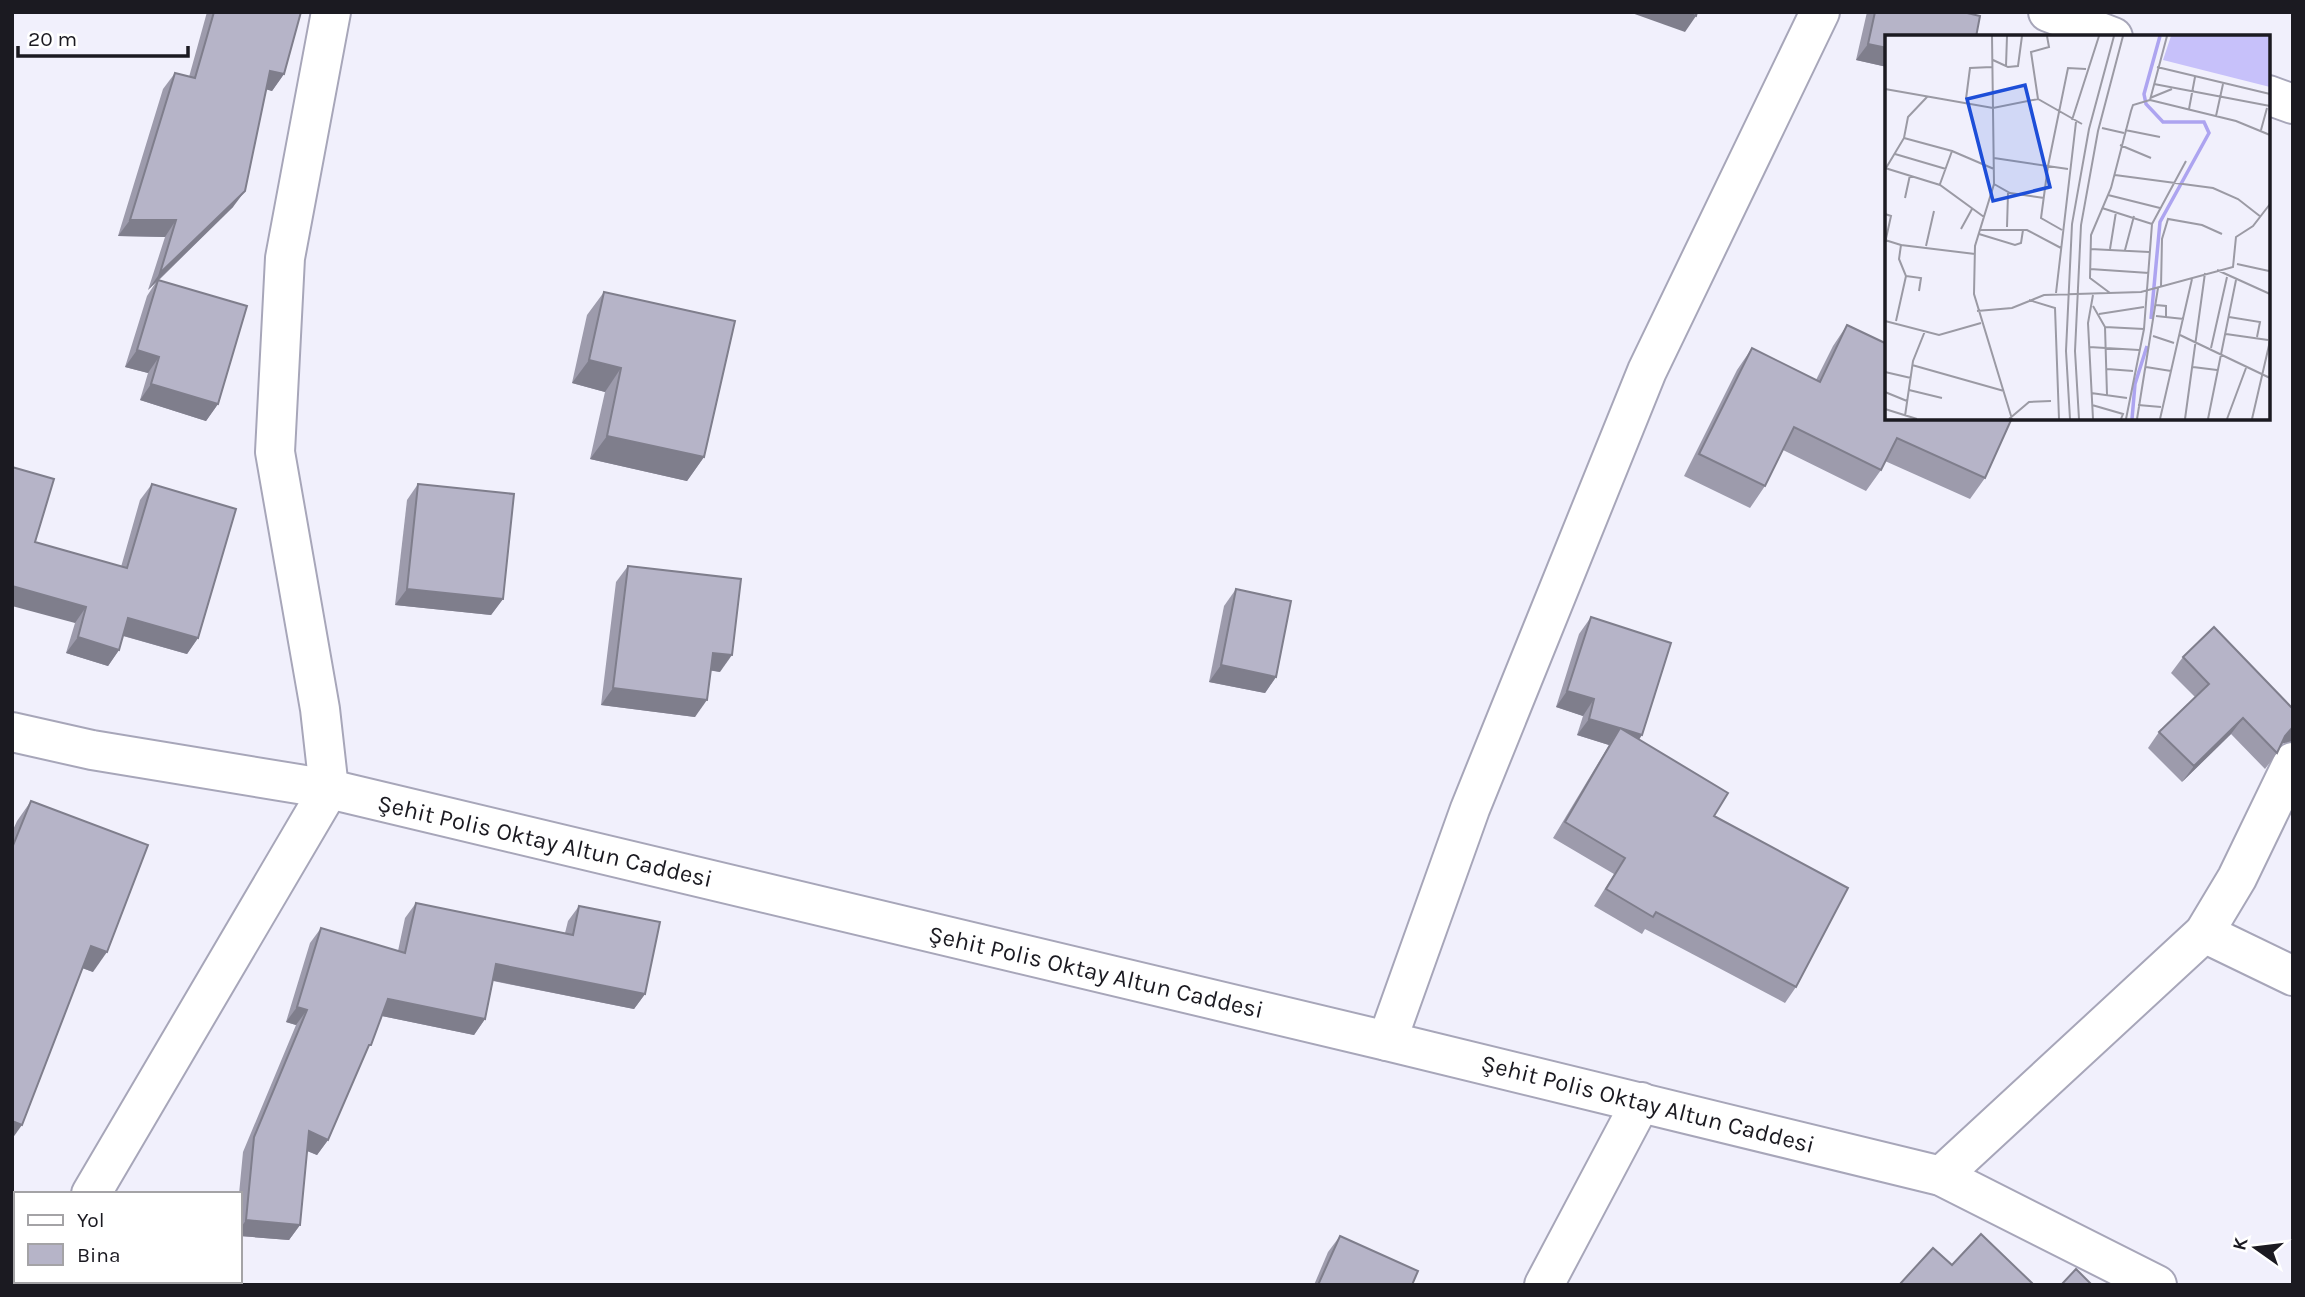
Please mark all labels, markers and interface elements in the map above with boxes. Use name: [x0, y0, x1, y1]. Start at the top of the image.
scale bar: [18, 14, 187, 58]
text: 20 m: [28, 27, 77, 51]
inset map: [1885, 35, 2270, 420]
street label: Şehit Polis Oktay Altun Caddesi: [375, 789, 715, 893]
street label: Şehit Polis Oktay Altun Caddesi: [926, 920, 1266, 1024]
street label: Şehit Polis Oktay Altun Caddesi: [1478, 1049, 1818, 1159]
legend: [14, 1192, 242, 1283]
text: Yol: [77, 1208, 105, 1232]
north arrow: [2221, 1213, 2291, 1283]
text: K: [2228, 1235, 2253, 1253]
text: Bina: [77, 1243, 121, 1267]

